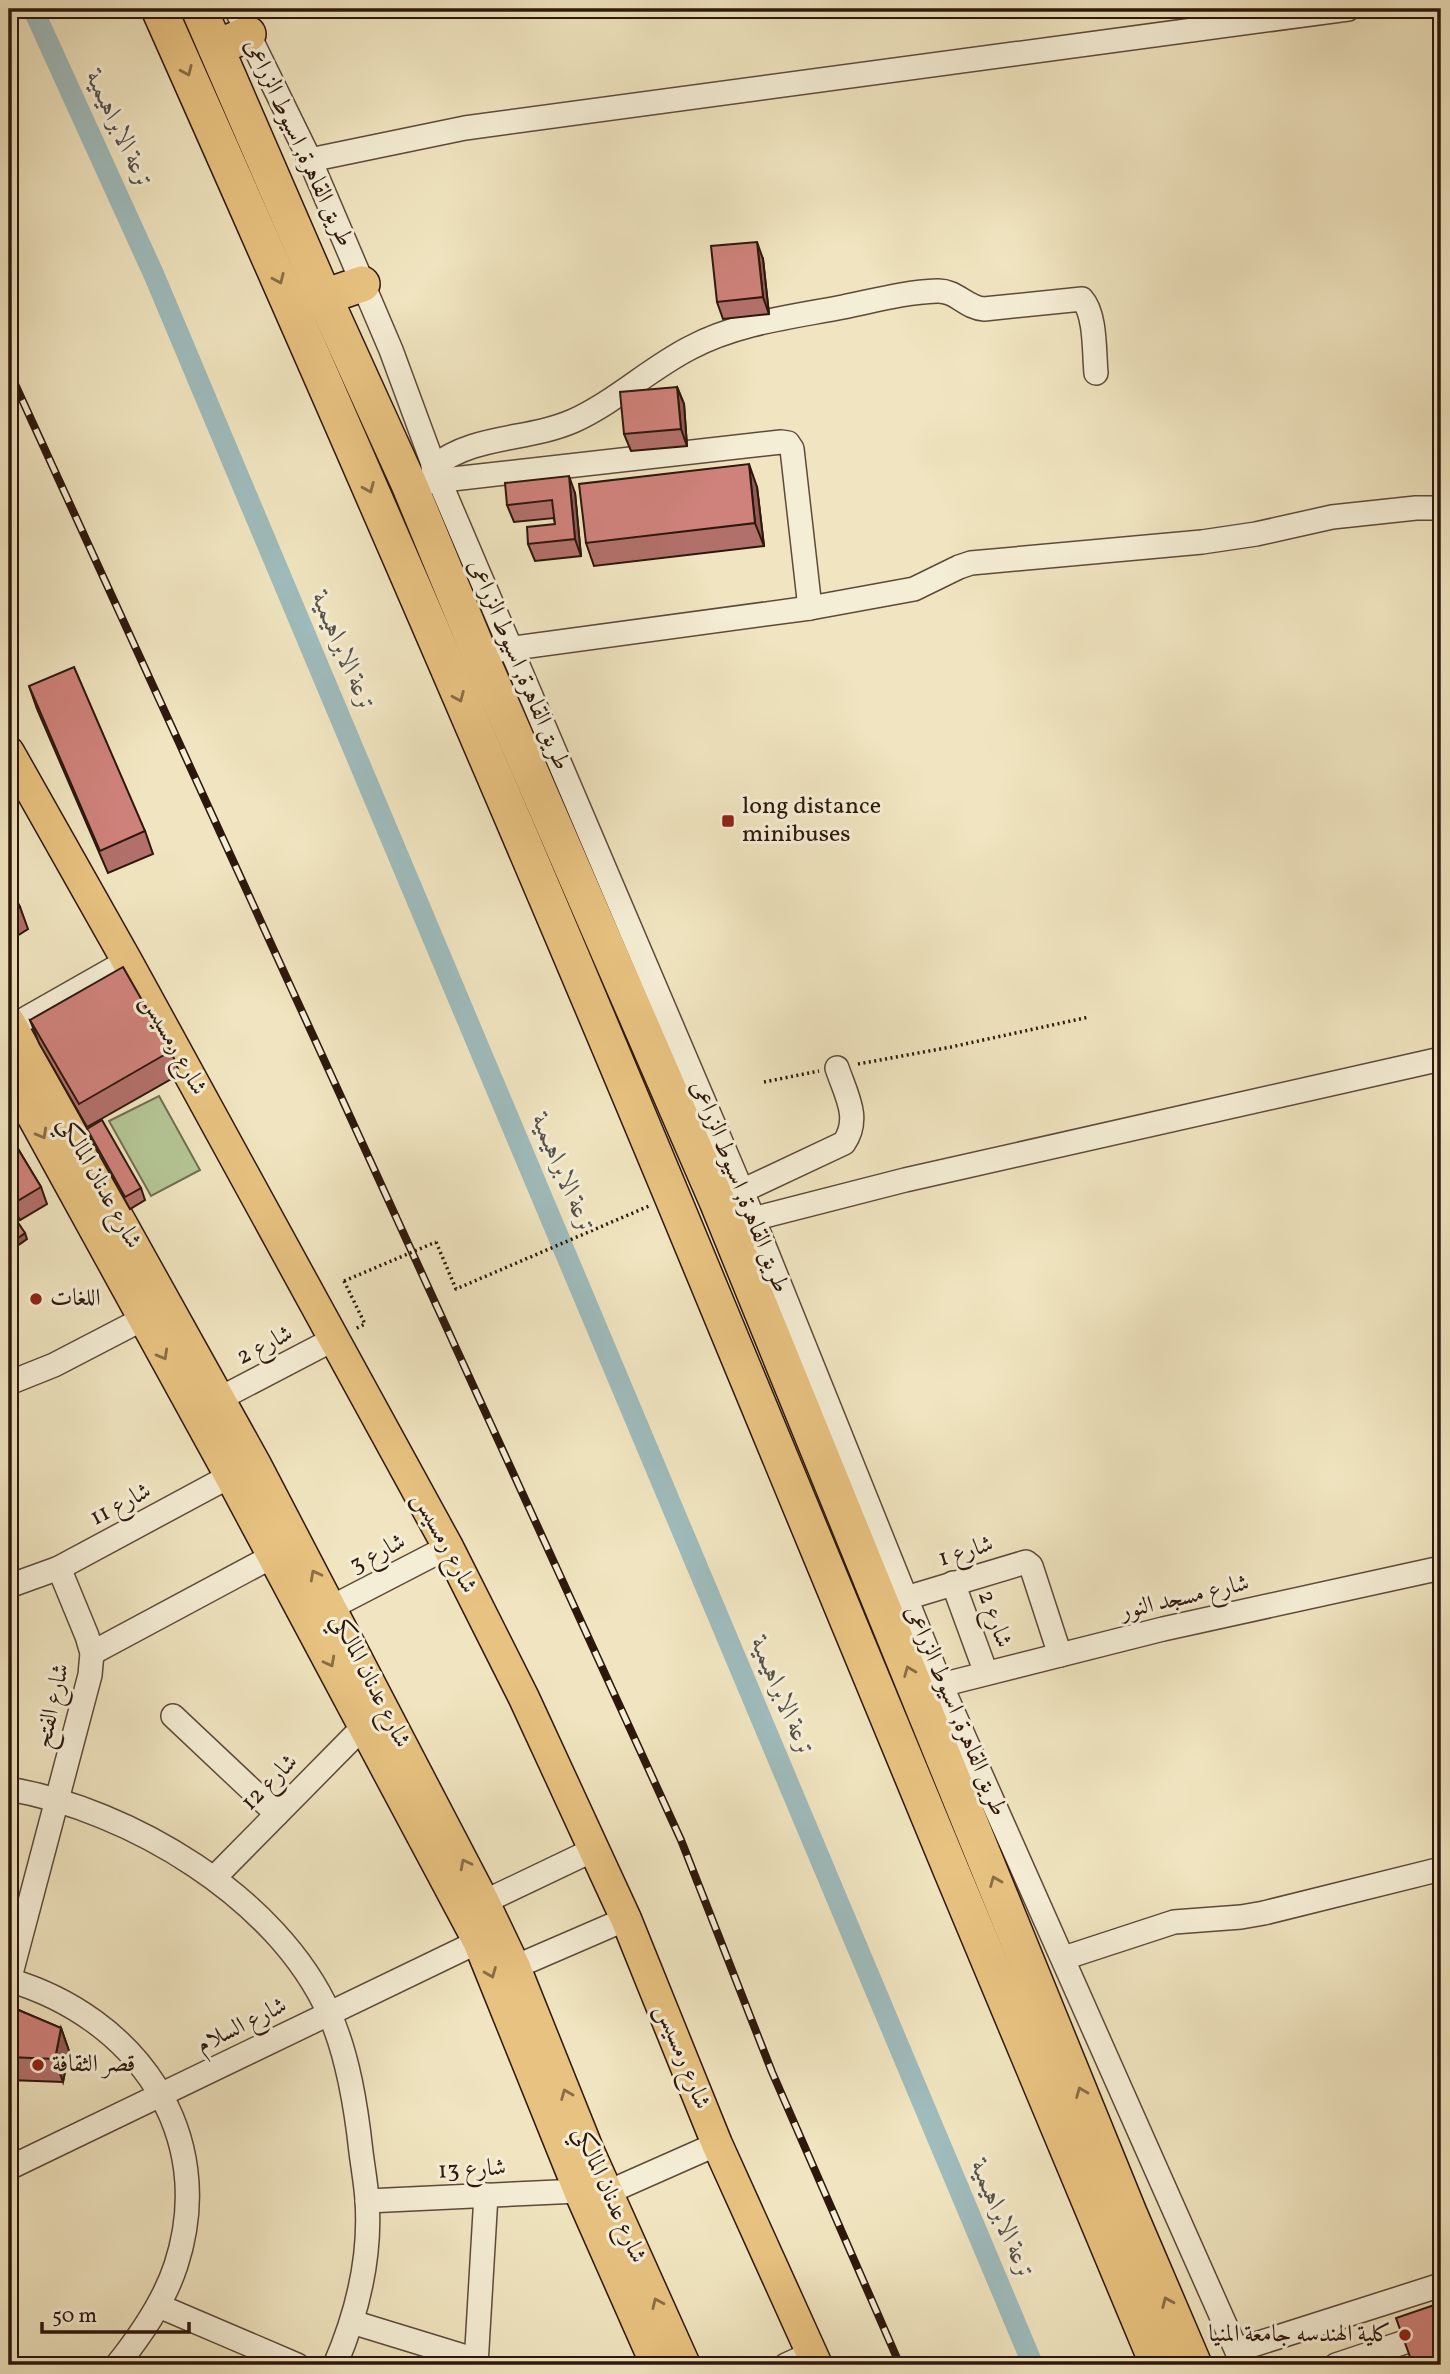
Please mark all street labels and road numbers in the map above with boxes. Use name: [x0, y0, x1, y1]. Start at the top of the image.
street label: طريق القاهرة, اسيوط الزراعى: [235, 33, 361, 253]
street label: طريق القاهرة, اسيوط الزراعى: [458, 554, 578, 776]
street label: شارع رمسيس: [130, 988, 215, 1102]
street label: طريق القاهرة, اسيوط الزراعى: [681, 1076, 797, 1298]
street label: شارع عدنان المالكي: [46, 1111, 149, 1257]
street label: شارع 2: [231, 1317, 300, 1376]
street label: شارع 11: [84, 1475, 158, 1536]
street label: شارع رمسيس: [402, 1486, 485, 1600]
street label: شارع 3: [344, 1526, 412, 1583]
street label: شارع 1: [934, 1528, 998, 1577]
street label: شارع مسجد النور: [1115, 1567, 1253, 1631]
street label: شارع 2: [967, 1585, 1020, 1653]
street label: طريق القاهرة, اسيوط الزراعى: [895, 1600, 1015, 1822]
street label: شارع عدنان المالكي: [319, 1608, 418, 1755]
street label: شارع الفتح: [27, 1660, 81, 1752]
street label: شارع 12: [234, 1747, 307, 1820]
street label: شارع السلام: [191, 1989, 294, 2064]
street label: شارع رمسيس: [645, 1999, 719, 2115]
street label: شارع عدنان المالكي: [561, 2121, 654, 2270]
street label: شارع 13: [437, 2151, 507, 2190]

